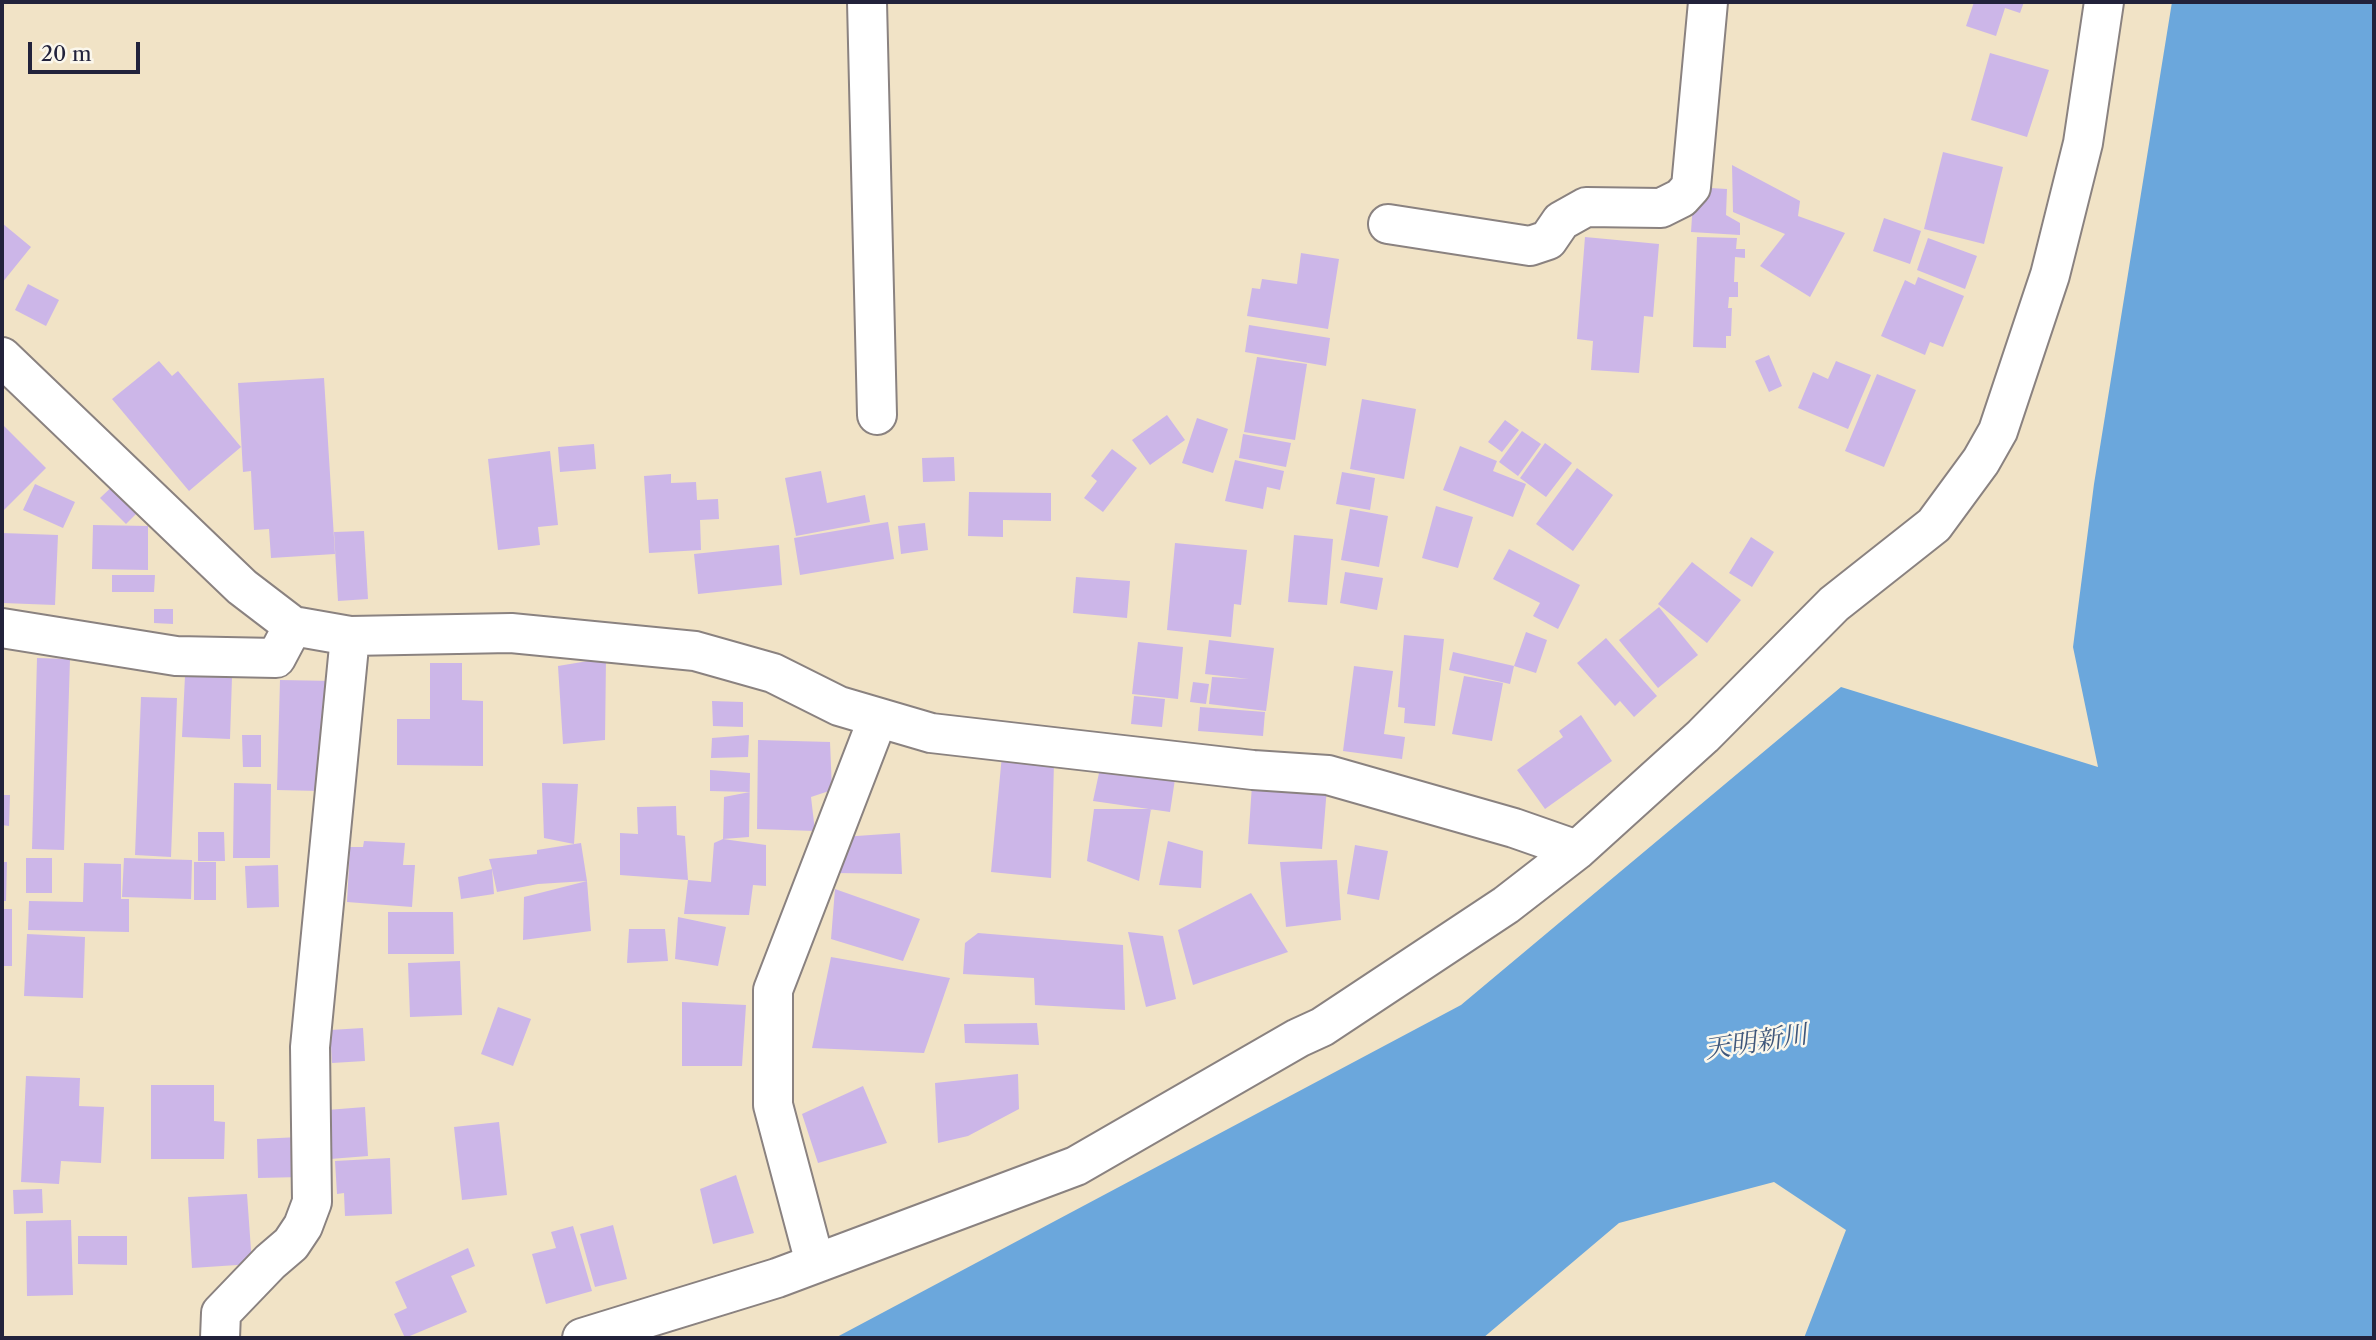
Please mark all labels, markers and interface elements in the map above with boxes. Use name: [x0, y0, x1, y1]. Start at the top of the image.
scale bar: [32, 28, 144, 72]
text: 20 m: [41, 41, 92, 66]
water label: 天明新川: [1702, 1019, 1810, 1067]

